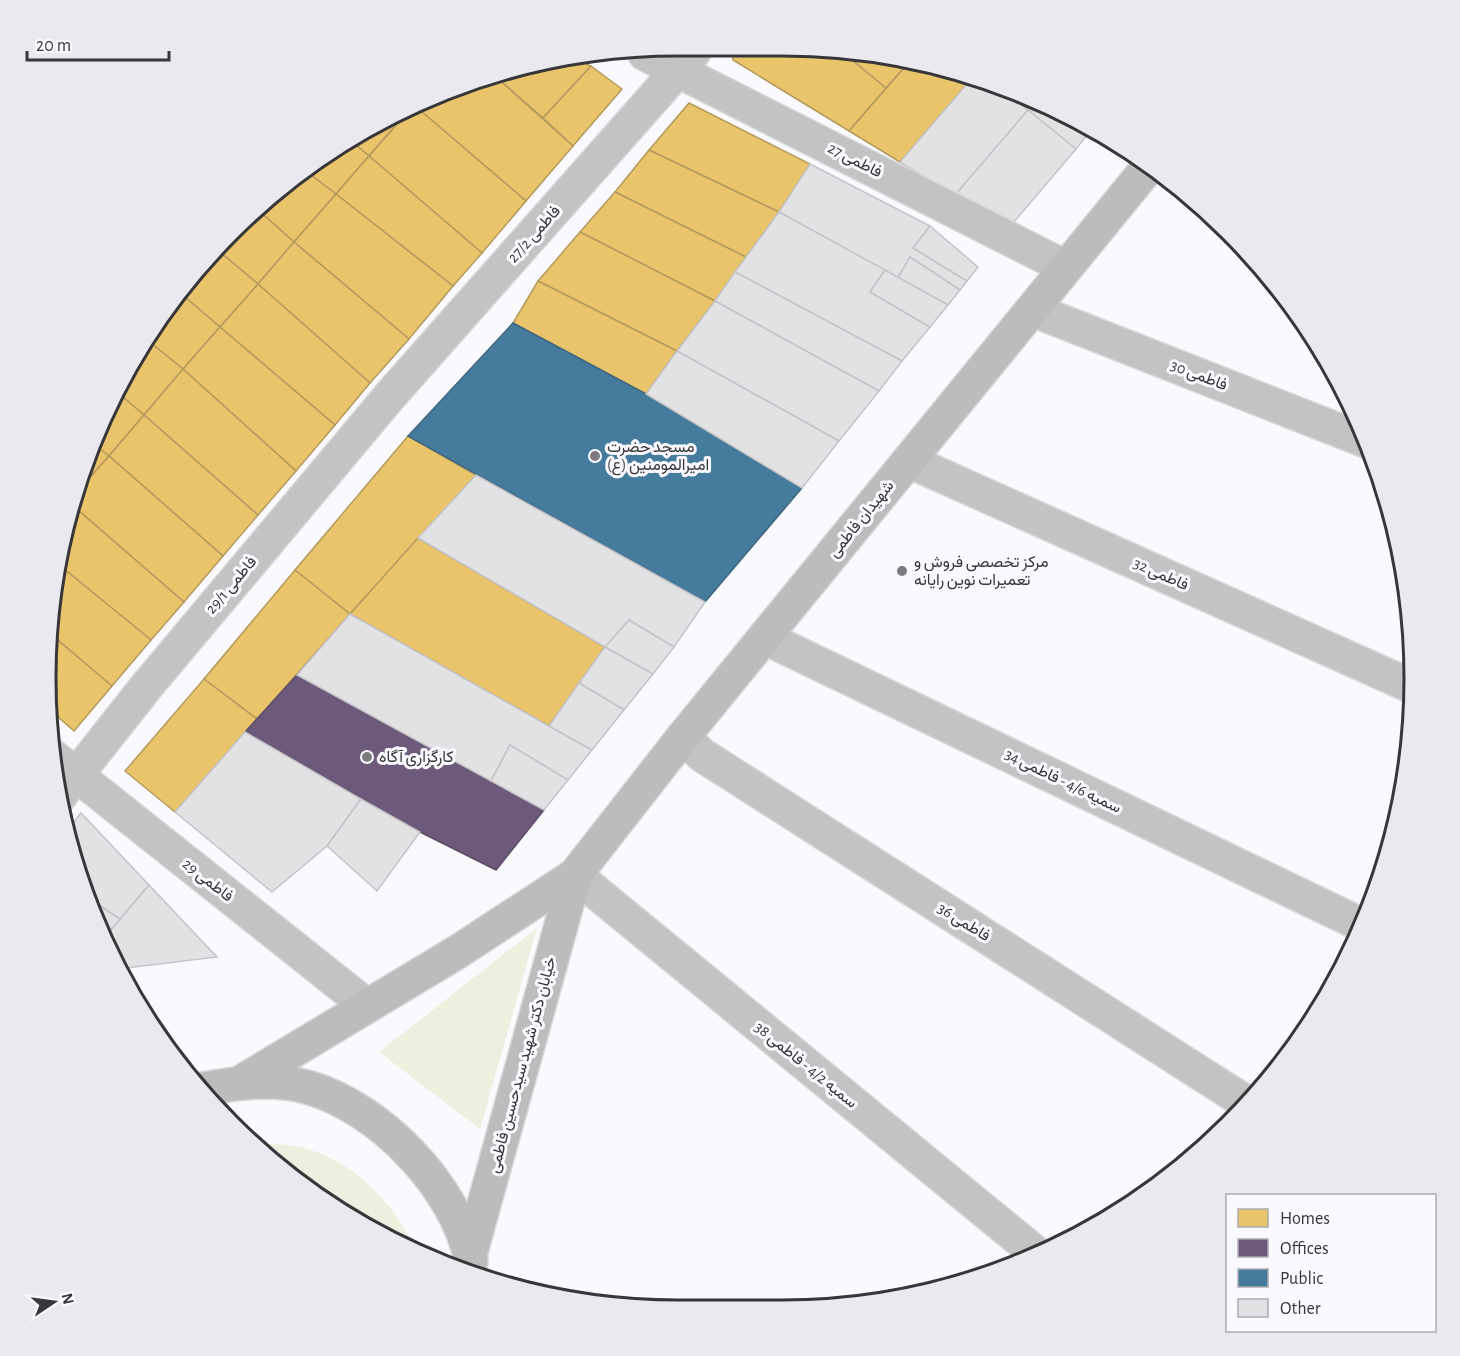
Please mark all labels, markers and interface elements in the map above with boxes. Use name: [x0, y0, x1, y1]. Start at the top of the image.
scale bar: [27, 24, 170, 62]
text: 20 m: [36, 37, 71, 55]
street label: فاطمی 27: [824, 140, 885, 182]
street label: فاطمی 27/2: [505, 203, 565, 267]
street label: فاطمی 30: [1168, 357, 1230, 395]
place label: مسجد حضرت امیرالمومنین (ع): [607, 439, 709, 476]
marker: مسجد حضرت امیرالمومنین (ع): [588, 449, 602, 463]
street label: شهیدان فاطمی: [825, 478, 898, 562]
street label: فاطمی 29/1: [203, 553, 261, 618]
place label: مرکز تخصصی فروش و تعمیرات نوین رایانه: [914, 554, 1049, 590]
street label: فاطمی 32: [1130, 555, 1191, 595]
marker: مرکز تخصصی فروش و تعمیرات نوین رایانه: [895, 564, 909, 578]
street label: سمیه 4/6 - فاطمی 34: [1001, 746, 1124, 818]
place label: کارگزاری آگاه: [379, 749, 454, 767]
marker: کارگزاری آگاه: [360, 750, 374, 764]
street label: فاطمی 29: [179, 855, 236, 906]
street label: فاطمی 36: [934, 900, 993, 946]
street label: خیابان دکتر شهید سیدحسین فاطمی: [485, 955, 561, 1175]
street label: سمیه 4/2 - فاطمی 38: [750, 1019, 860, 1113]
legend: [1226, 1194, 1436, 1332]
text: Homes: [1280, 1210, 1330, 1228]
text: Offices: [1280, 1240, 1329, 1258]
text: Public: [1280, 1270, 1323, 1288]
north arrow: [24, 1272, 84, 1332]
text: N: [59, 1292, 77, 1306]
text: Other: [1280, 1300, 1321, 1318]

